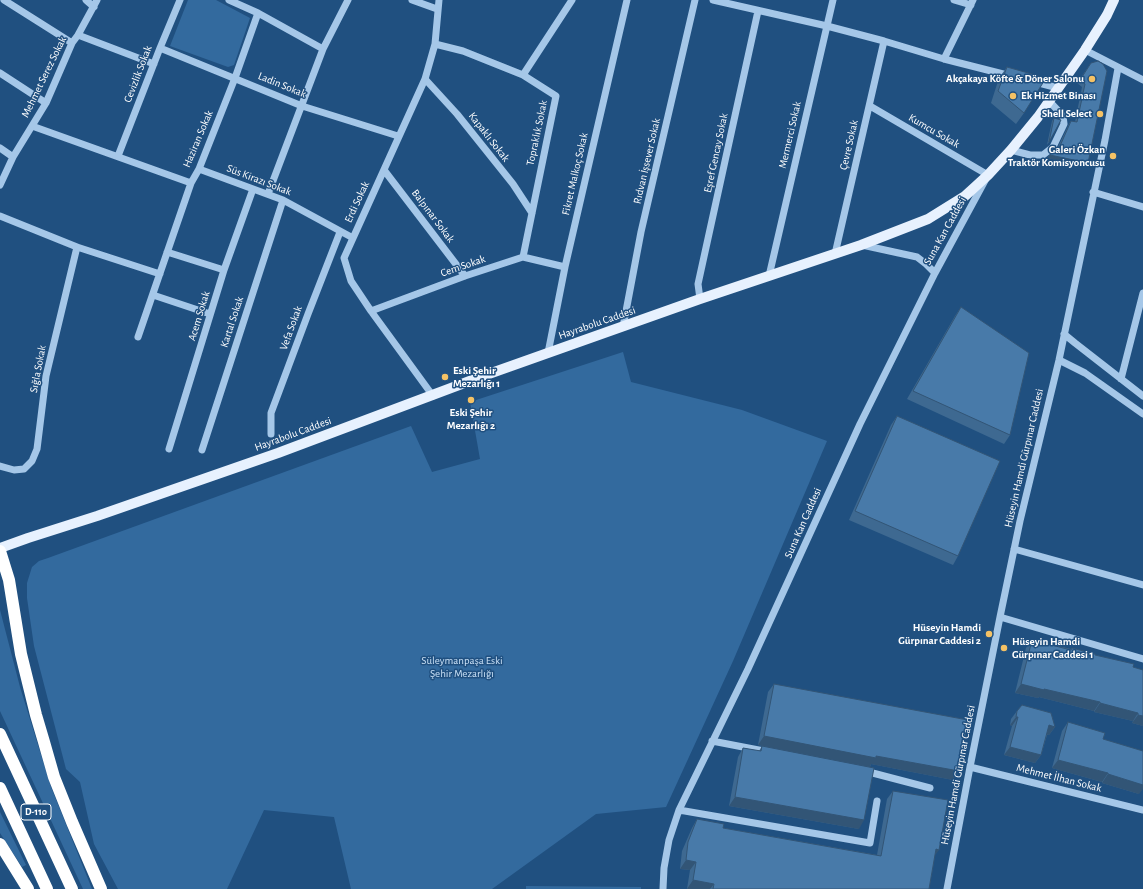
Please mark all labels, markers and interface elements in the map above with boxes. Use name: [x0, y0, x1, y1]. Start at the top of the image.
street label: Mehmet Serez Sokak: [19, 34, 69, 120]
street label: Cevizlik Sokak: [121, 44, 155, 104]
street label: Ladin Sokak: [256, 69, 308, 101]
place label: Akçakaya Köfte & Döner Salonu: [946, 72, 1084, 86]
marker: Akçakaya Köfte & Döner Salonu: [1087, 74, 1097, 84]
place label: Ek Hizmet Binası: [1021, 89, 1096, 103]
marker: Ek Hizmet Binası: [1008, 91, 1018, 101]
street label: Topraklık Sokak: [524, 99, 550, 167]
street label: Mermerci Sokak: [776, 100, 804, 170]
place label: Shell Select: [1042, 107, 1092, 121]
street label: Haziran Sokak: [180, 108, 216, 170]
marker: Shell Select: [1095, 109, 1105, 119]
street label: Kapaklı Sokak: [466, 110, 512, 164]
street label: Kumcu Sokak: [906, 111, 962, 151]
street label: Eşref Gencay Sokak: [701, 112, 731, 194]
street label: Rıdvan İşsever Sokak: [631, 117, 663, 205]
street label: Çevre Sokak: [837, 119, 861, 171]
street label: Fikret Malkoç Sokak: [559, 131, 591, 217]
place label: Galeri Özkan Traktör Komisyoncusu: [1008, 143, 1105, 169]
marker: Galeri Özkan Traktör Komisyoncusu: [1108, 151, 1118, 161]
street label: Süs Kirazı Sokak: [225, 162, 293, 198]
street label: Erdi Sokak: [342, 179, 372, 225]
street label: Balpınar Sokak: [409, 187, 457, 245]
street label: Suna Kan Caddesi: [921, 195, 969, 267]
street label: Cem Sokak: [439, 252, 487, 280]
street label: Acem Sokak: [185, 290, 213, 342]
street label: Kartal Sokak: [218, 295, 246, 349]
street label: Vefa Sokak: [277, 304, 305, 352]
street label: Hayrabolu Caddesi: [557, 304, 637, 342]
street label: Sığla Sokak: [27, 344, 49, 394]
place label: Eski Şehir Mezarlığı 1: [453, 364, 500, 390]
marker: Eski Şehir Mezarlığı 1: [440, 372, 450, 382]
street label: Hüseyin Hamdi Gürpınar Caddesi: [1002, 387, 1046, 529]
marker: Eski Şehir Mezarlığı 2: [466, 395, 476, 405]
place label: Eski Şehir Mezarlığı 2: [447, 406, 495, 432]
street label: Hayrabolu Caddesi: [253, 414, 333, 454]
street label: Suna Kan Caddesi: [782, 486, 824, 560]
place label: Hüseyin Hamdi Gürpınar Caddesi 2: [898, 621, 981, 647]
marker: Hüseyin Hamdi Gürpınar Caddesi 2: [984, 629, 994, 639]
place label: Hüseyin Hamdi Gürpınar Caddesi 1: [1012, 635, 1093, 661]
marker: Hüseyin Hamdi Gürpınar Caddesi 1: [999, 643, 1009, 653]
park label: Süleymanpaşa Eski Şehir Mezarlığı: [421, 654, 503, 680]
street label: Hüseyin Hamdi Gürpınar Caddesi: [938, 704, 978, 846]
street label: Mehmet İlhan Sokak: [1015, 761, 1103, 795]
road number: D-110: [21, 804, 51, 820]

